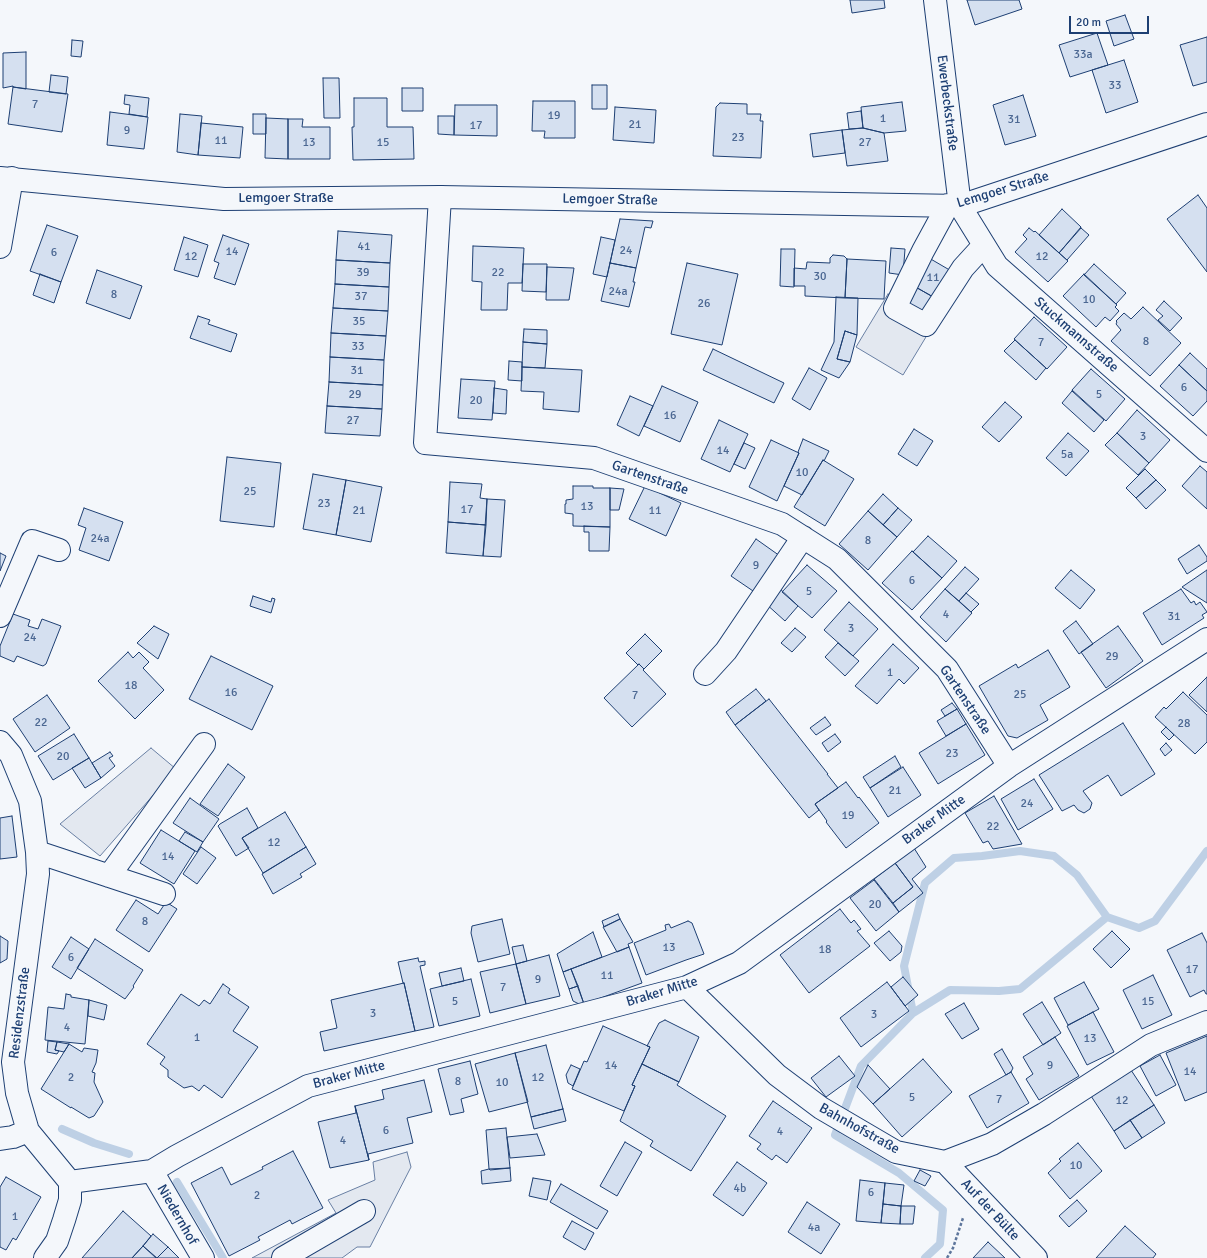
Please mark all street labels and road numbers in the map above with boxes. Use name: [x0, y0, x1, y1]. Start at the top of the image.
street label: Ewerbeckstraße: [933, 54, 961, 152]
street label: Lemgoer Straße: [955, 168, 1051, 212]
street label: Lemgoer Straße: [238, 190, 334, 206]
street label: Lemgoer Straße: [562, 191, 658, 209]
street label: Stuckmannstraße: [1030, 294, 1122, 376]
street label: Gartenstraße: [609, 457, 691, 499]
street label: Gartenstraße: [936, 662, 994, 738]
street label: Braker Mitte: [899, 791, 969, 849]
street label: Residenzstraße: [6, 966, 34, 1060]
street label: Braker Mitte: [624, 973, 700, 1011]
street label: Braker Mitte: [311, 1057, 387, 1093]
street label: Bahnhofstraße: [816, 1100, 902, 1158]
street label: Auf der Bülte: [957, 1176, 1023, 1244]
street label: Niedernhof: [153, 1182, 201, 1248]

